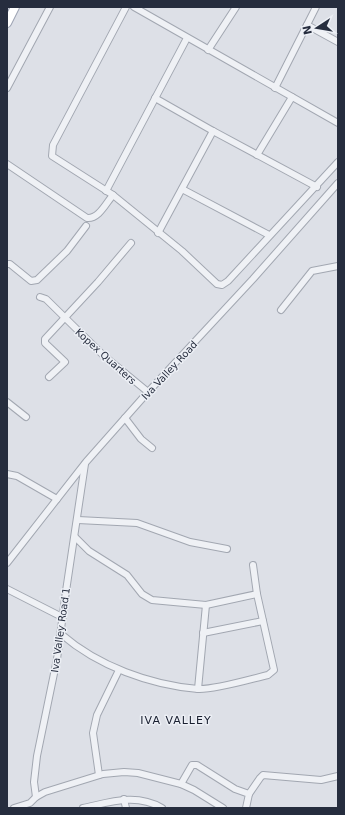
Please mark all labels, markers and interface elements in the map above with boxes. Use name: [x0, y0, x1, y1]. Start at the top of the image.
north arrow: [297, 8, 337, 48]
text: N: [300, 24, 315, 36]
street label: Kopex Quarters: [73, 326, 138, 386]
street label: Iva Valley Road: [139, 339, 199, 402]
street label: Iva Valley Road 1: [49, 587, 72, 673]
district label: IVA VALLEY: [140, 714, 212, 727]

